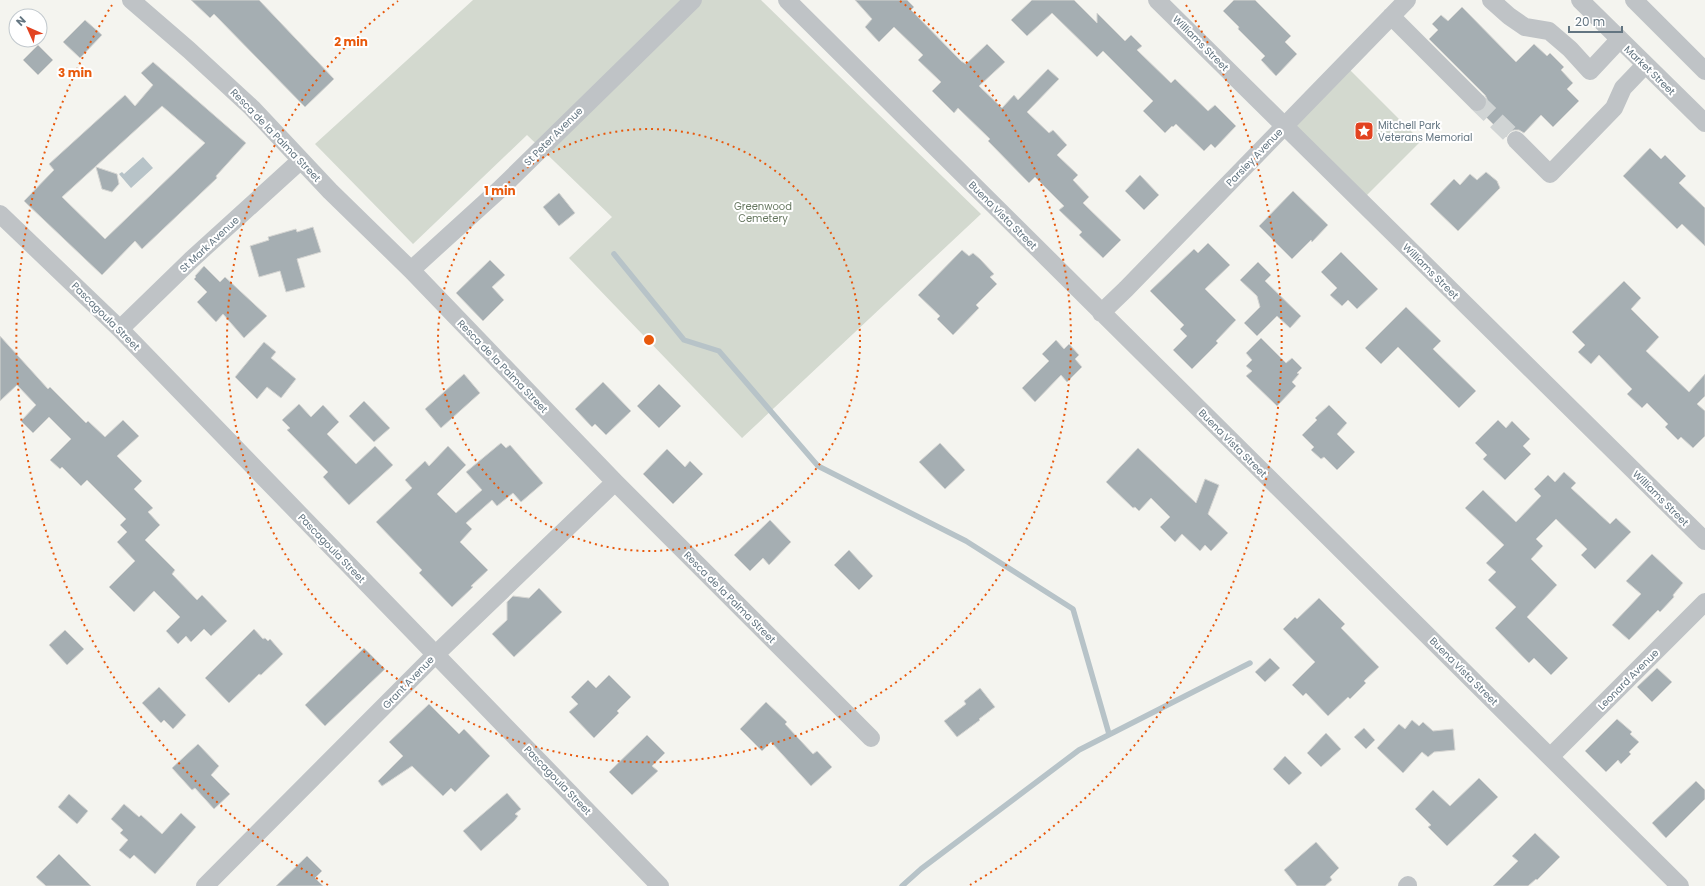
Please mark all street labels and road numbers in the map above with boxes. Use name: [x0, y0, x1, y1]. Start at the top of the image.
street label: Williams Street: [1169, 12, 1232, 75]
street label: Market Street: [1621, 42, 1679, 99]
street label: Resca de la Palma Street: [227, 85, 325, 186]
street label: St Peter Avenue: [520, 103, 586, 169]
street label: Parsley Avenue: [1223, 125, 1286, 190]
street label: Buena Vista Street: [965, 178, 1040, 253]
street label: St Mark Avenue: [176, 213, 242, 276]
street label: Williams Street: [1399, 240, 1462, 303]
street label: Pascagoula Street: [68, 279, 143, 354]
street label: Resca de la Palma Street: [454, 316, 552, 417]
street label: Buena Vista Street: [1195, 406, 1270, 481]
street label: Williams Street: [1629, 467, 1692, 530]
street label: Pascagoula Street: [295, 510, 369, 587]
street label: Resca de la Palma Street: [680, 548, 779, 647]
street label: Buena Vista Street: [1426, 634, 1501, 709]
street label: Leonard Avenue: [1594, 645, 1662, 713]
street label: Grant Avenue: [379, 652, 438, 712]
street label: Pascagoula Street: [521, 742, 595, 819]

